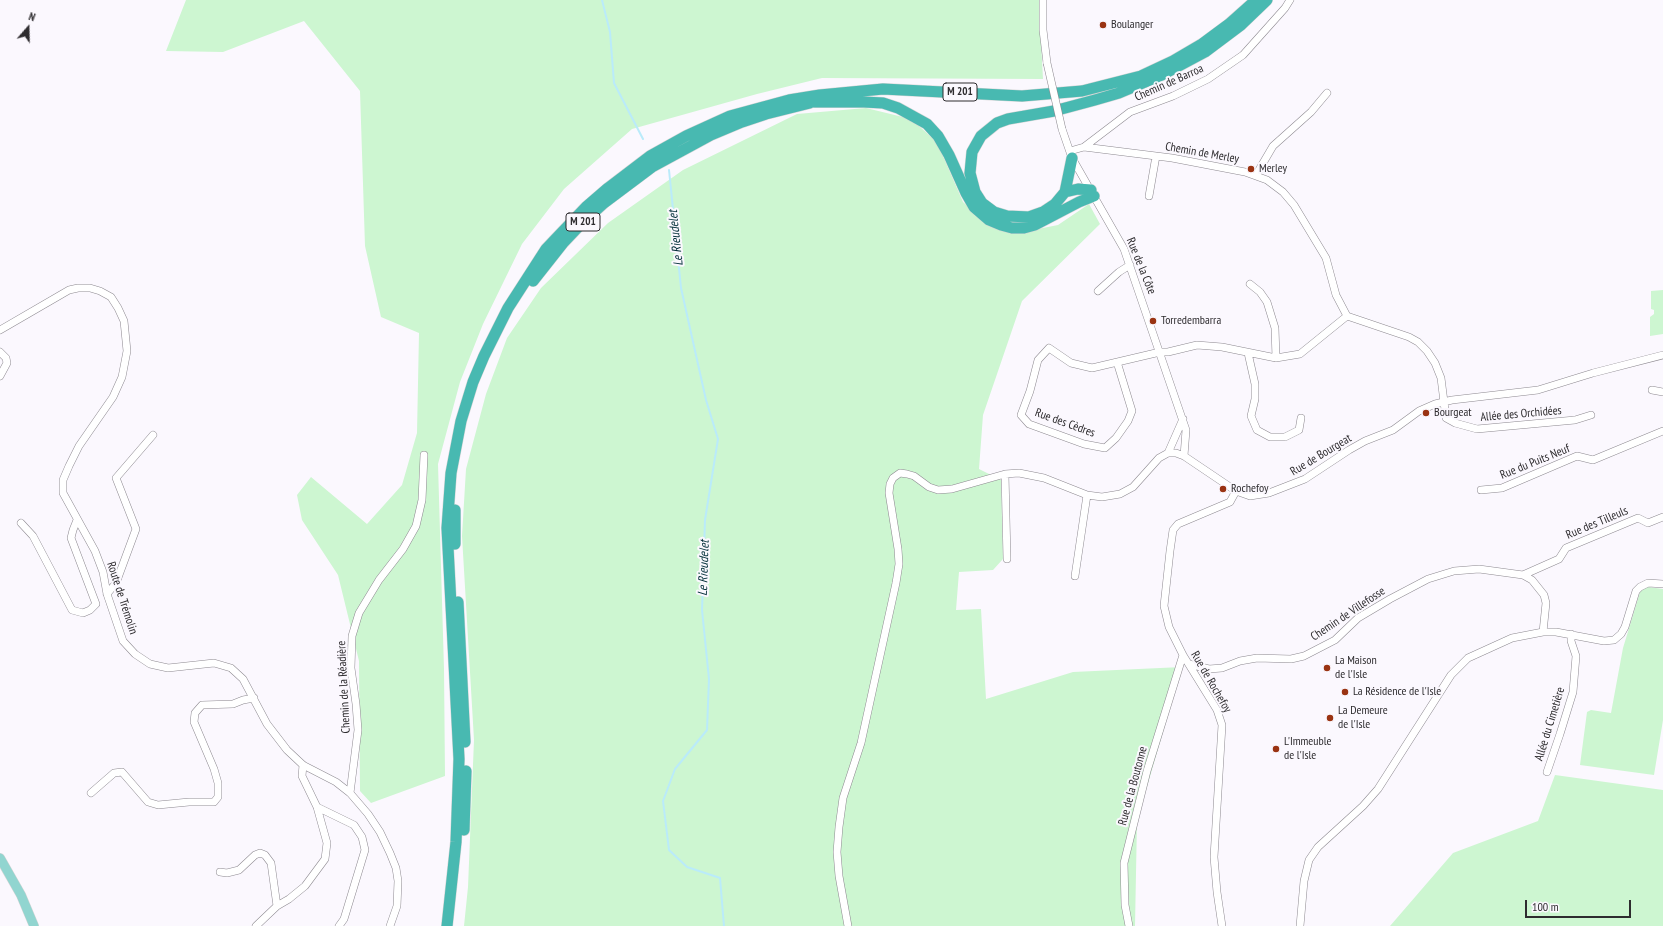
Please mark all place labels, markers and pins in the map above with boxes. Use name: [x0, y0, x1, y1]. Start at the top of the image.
place label: Boulanger: [1111, 18, 1153, 32]
marker: Boulanger: [1098, 20, 1108, 30]
place label: Merley: [1259, 162, 1287, 176]
marker: Merley: [1246, 164, 1256, 174]
place label: Torredembarra: [1161, 314, 1221, 328]
marker: Torredembarra: [1148, 316, 1158, 326]
place label: Bourgeat: [1434, 406, 1472, 420]
marker: Bourgeat: [1421, 408, 1431, 418]
place label: Rochefoy: [1231, 482, 1269, 496]
marker: Rochefoy: [1218, 484, 1228, 494]
place label: La Maison de l'Isle: [1335, 654, 1377, 682]
marker: La Maison de l'Isle: [1322, 663, 1332, 673]
place label: La Résidence de l'Isle: [1353, 685, 1441, 699]
marker: La Résidence de l'Isle: [1340, 687, 1350, 697]
place label: La Demeure de l'Isle: [1338, 704, 1388, 732]
marker: La Demeure de l'Isle: [1325, 713, 1335, 723]
place label: L'Immeuble de l'Isle: [1284, 735, 1331, 763]
marker: L'Immeuble de l'Isle: [1271, 744, 1281, 754]

